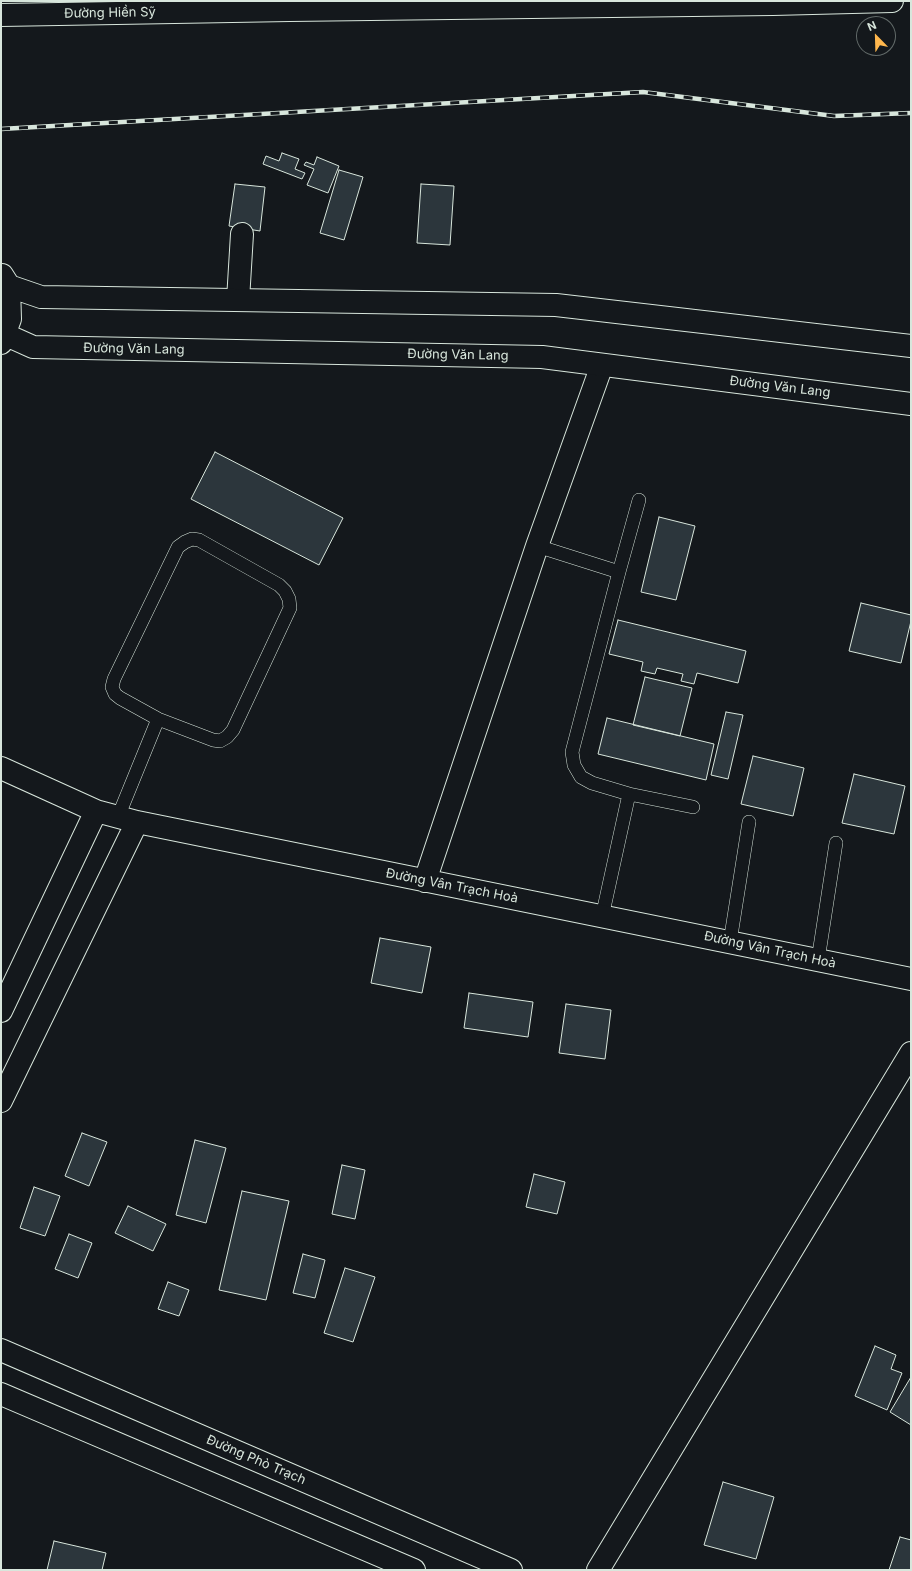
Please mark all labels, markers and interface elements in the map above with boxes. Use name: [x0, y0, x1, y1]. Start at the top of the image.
street label: Đường Hiền Sỹ: [64, 4, 156, 22]
north arrow: [856, 16, 896, 56]
text: N: [865, 18, 878, 34]
street label: Đường Văn Lang: [83, 340, 185, 358]
street label: Đường Văn Lang: [407, 346, 509, 364]
street label: Đường Văn Lang: [729, 373, 831, 401]
street label: Đường Vân Trạch Hoà: [384, 866, 520, 906]
street label: Đường Vân Trạch Hoà: [703, 928, 837, 972]
street label: Đường Phò Trạch: [204, 1432, 308, 1488]

